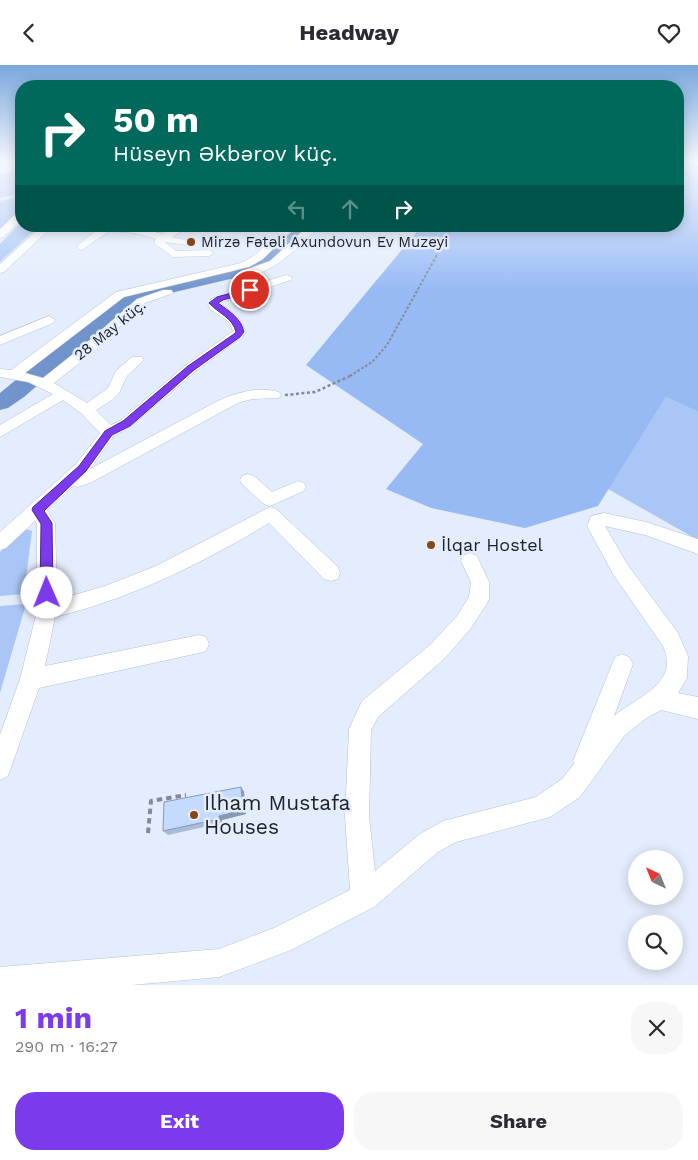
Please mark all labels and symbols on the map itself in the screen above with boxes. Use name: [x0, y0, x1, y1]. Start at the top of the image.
place label: Mirzə Fətəli Axundovun Ev Muzeyi: [201, 233, 448, 251]
marker: Mirzə Fətəli Axundovun Ev Muzeyi: [185, 236, 197, 248]
pin: [229, 269, 271, 311]
street label: 28 May küç.: [71, 296, 149, 364]
place label: İlqar Hostel: [441, 534, 544, 555]
marker: İlqar Hostel: [425, 539, 437, 551]
position arrow: [20, 566, 72, 618]
place label: Ilham Mustafa Houses: [204, 790, 351, 839]
marker: Ilham Mustafa Houses: [188, 809, 200, 821]
north arrow: [628, 850, 682, 905]

